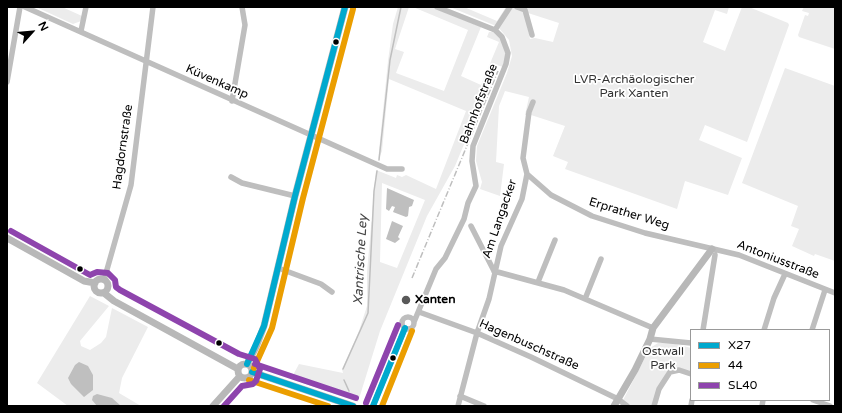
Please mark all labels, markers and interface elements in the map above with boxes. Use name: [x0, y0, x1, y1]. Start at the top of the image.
north arrow: [12, 12, 52, 52]
text: N: [35, 19, 51, 33]
unlabelled marker: [331, 37, 341, 47]
street label: Küvenkamp: [183, 62, 251, 102]
street label: Bahnhofstraße: [457, 62, 501, 146]
park label: LVR-Archäologischer Park Xanten: [574, 73, 694, 101]
street label: Hagdornstraße: [110, 103, 136, 191]
street label: Am Langacker: [480, 178, 520, 260]
street label: Erprather Weg: [587, 195, 671, 233]
water label: Xantrische Ley: [351, 214, 371, 306]
street label: Antoniusstraße: [735, 238, 821, 282]
unlabelled marker: [75, 264, 85, 274]
place label: Xanten: [415, 293, 455, 307]
marker: Xanten: [400, 294, 412, 306]
street label: Hagenbuschstraße: [477, 317, 581, 373]
legend: [690, 329, 830, 401]
unlabelled marker: [214, 338, 224, 348]
text: X27: [728, 338, 751, 352]
park label: Ostwall Park: [642, 345, 684, 373]
unlabelled marker: [388, 353, 398, 363]
text: 44: [728, 358, 743, 372]
text: SL40: [728, 378, 757, 392]

